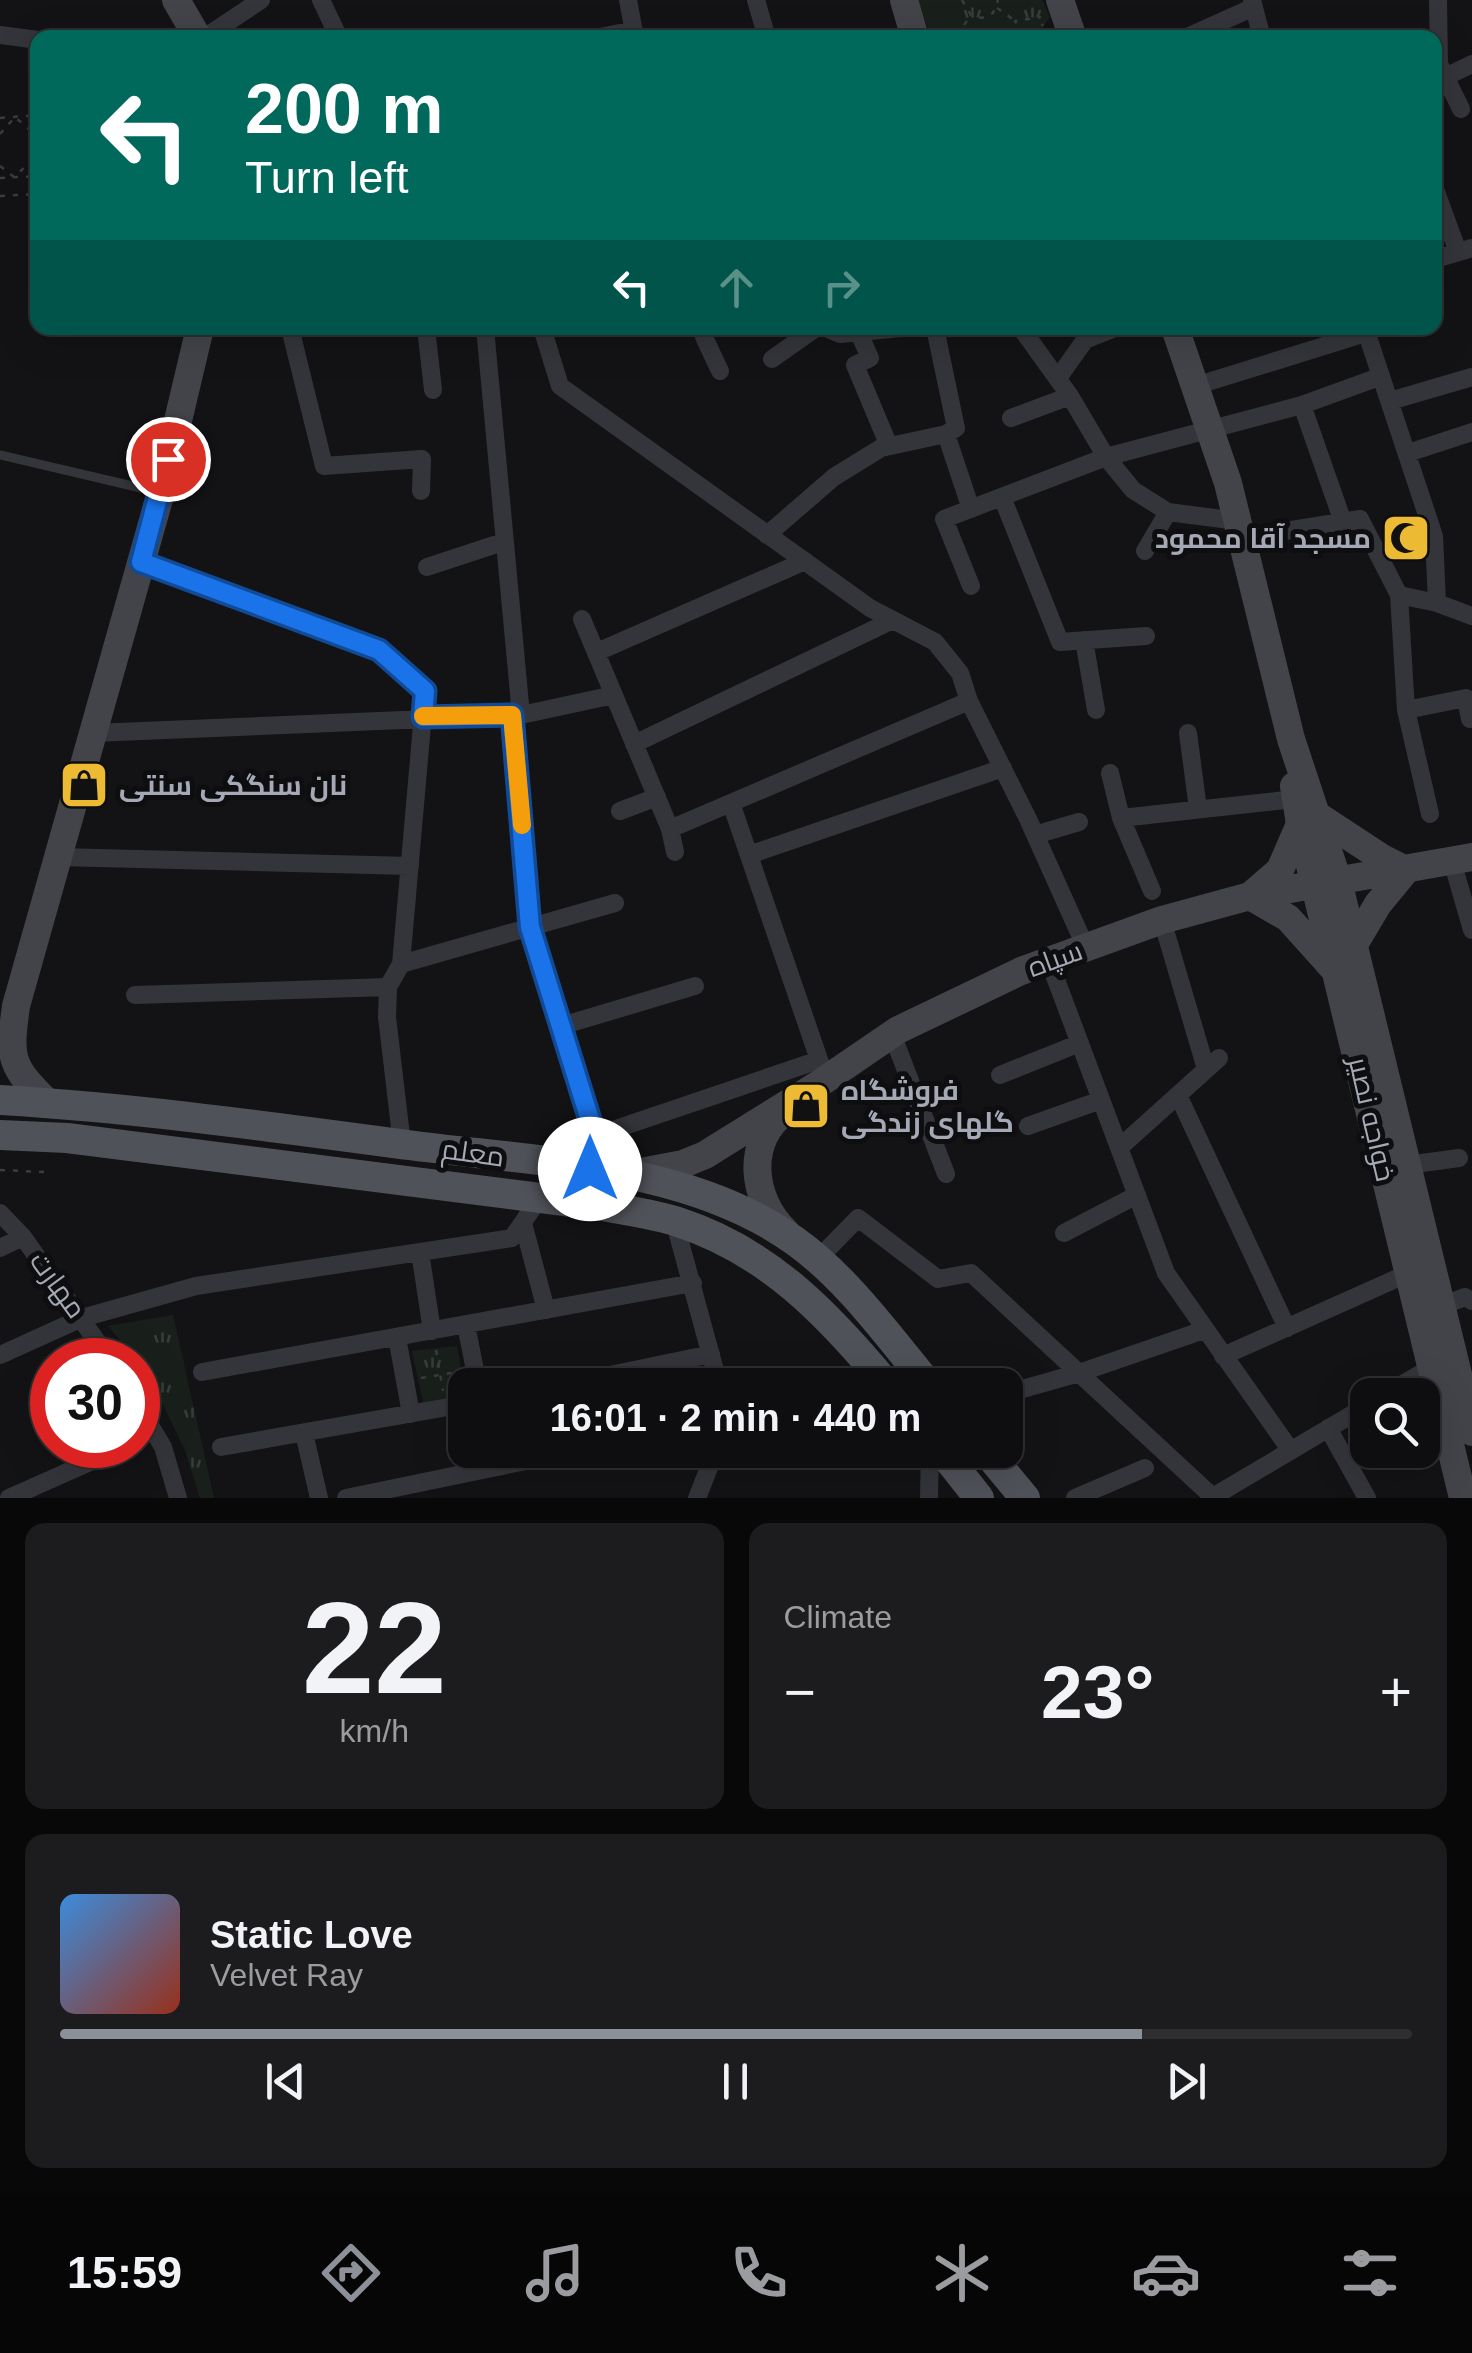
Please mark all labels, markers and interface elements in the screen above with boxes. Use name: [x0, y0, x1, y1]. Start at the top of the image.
icon: left: [80, 70, 210, 200]
text: 200 m: [245, 70, 443, 148]
text: Turn left: [245, 152, 408, 203]
icon: left: [604, 260, 659, 315]
icon: ahead: [709, 260, 764, 315]
icon: right: [814, 260, 869, 315]
pin: [126, 417, 211, 502]
icon: arrive: [141, 432, 196, 487]
mosque icon: مسجد آقا محمود: [1380, 512, 1432, 564]
place label: مسجد آقا محمود: [1155, 523, 1371, 555]
shop icon: نان سنگکی سنتی: [58, 759, 110, 811]
place label: نان سنگکی سنتی: [119, 770, 347, 802]
street label: سپاه: [1023, 935, 1087, 985]
street label: خواجه نصیر: [1342, 1052, 1401, 1184]
place label: فروشگاه گلهای زندگی: [841, 1075, 1014, 1140]
shop icon: فروشگاه گلهای زندگی: [780, 1080, 832, 1132]
position arrow: [538, 1117, 642, 1221]
street label: معلم: [439, 1133, 506, 1177]
street label: مهارت: [23, 1246, 92, 1325]
speed limit sign: 30: [30, 1338, 160, 1468]
map controls: [1350, 1378, 1440, 1468]
button: search: [1350, 1378, 1440, 1468]
text: 16:01 · 2 min · 440 m: [550, 1397, 921, 1439]
text: 22: [302, 1575, 447, 1721]
text: Climate: [784, 1599, 892, 1635]
text: 23°: [1041, 1650, 1154, 1734]
text: −: [784, 1661, 816, 1723]
text: +: [1380, 1661, 1412, 1723]
text: km/h: [340, 1713, 409, 1749]
text: Static Love: [210, 1914, 413, 1956]
text: Velvet Ray: [210, 1957, 363, 1993]
icon: previous: [258, 2054, 313, 2109]
icon: pause: [708, 2054, 763, 2109]
icon: next: [1159, 2054, 1214, 2109]
icon: directions: [316, 2238, 386, 2308]
icon: music: [520, 2238, 590, 2308]
icon: phone: [724, 2238, 794, 2308]
icon: climate: [927, 2238, 997, 2308]
icon: car: [1131, 2238, 1201, 2308]
icon: filters: [1335, 2238, 1405, 2308]
text: 15:59: [67, 2247, 182, 2298]

